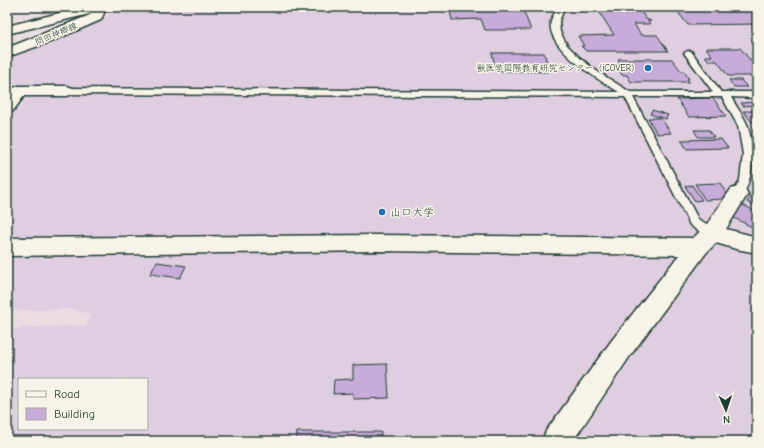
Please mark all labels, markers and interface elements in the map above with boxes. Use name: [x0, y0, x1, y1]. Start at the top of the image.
street label: 問田神郷線: [33, 21, 79, 47]
place label: 獣医学国際教育研究センター（iCOVER）: [477, 63, 640, 73]
marker: 獣医学国際教育研究センター（iCOVER）: [643, 63, 653, 73]
place label: 山口大学: [390, 206, 434, 219]
marker: 山口大学: [377, 207, 387, 217]
legend: [18, 378, 148, 430]
text: Road: [54, 387, 80, 401]
north arrow: [706, 390, 746, 430]
text: Building: [54, 407, 95, 421]
text: N: [723, 413, 730, 426]

